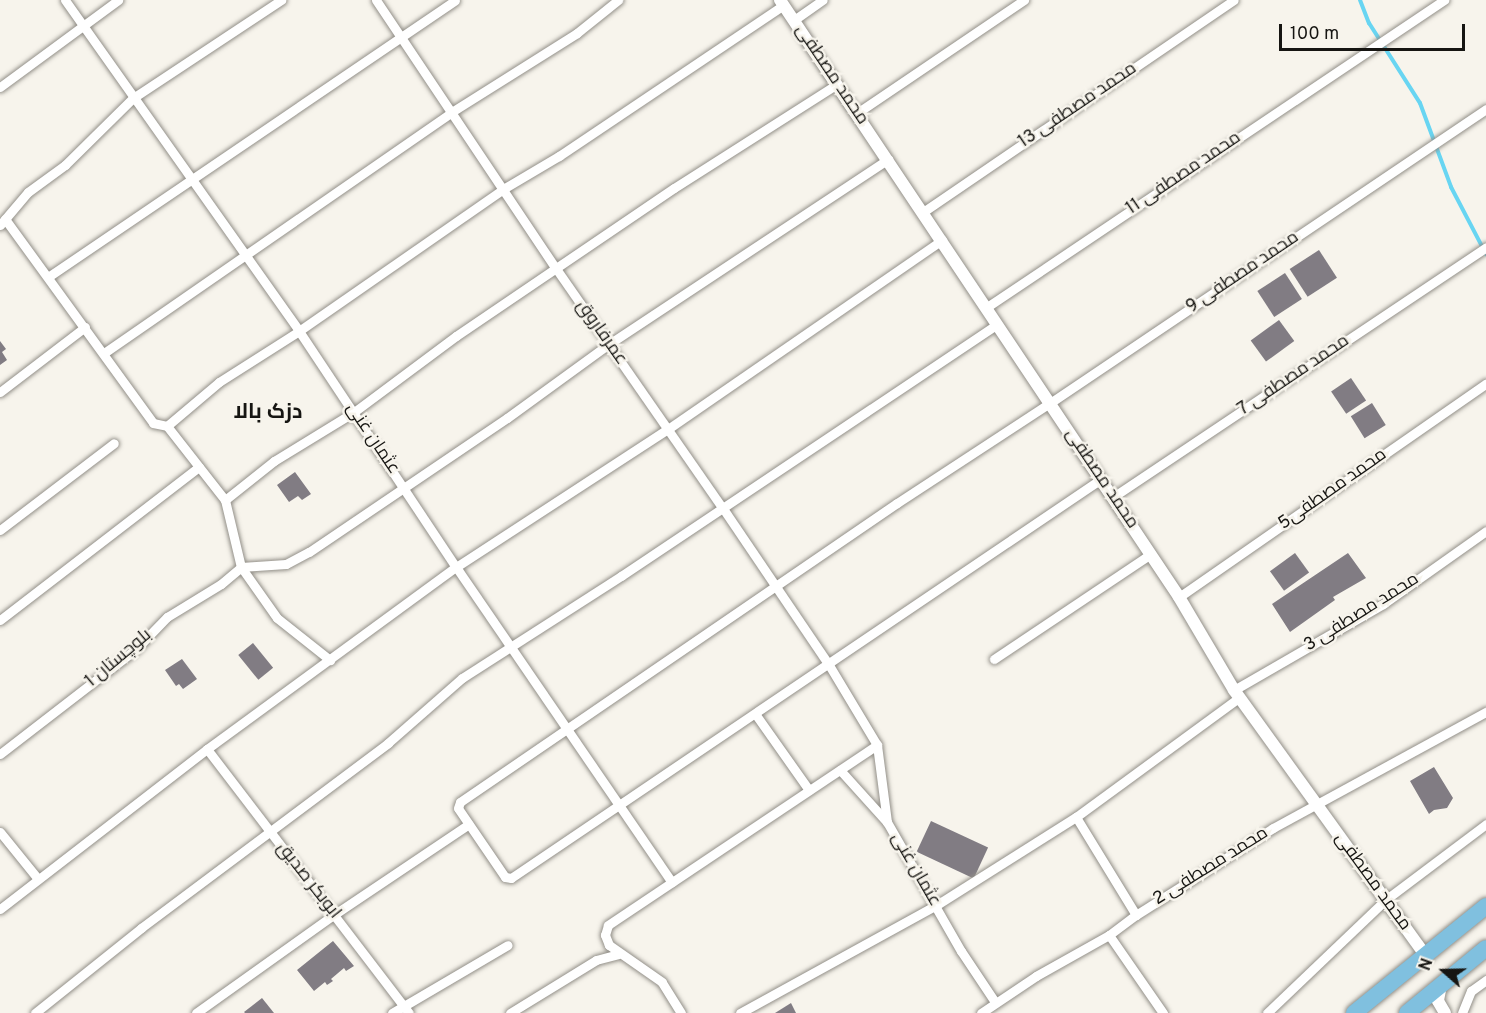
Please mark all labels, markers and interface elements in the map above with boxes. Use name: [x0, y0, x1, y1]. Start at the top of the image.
scale bar: [1282, 12, 1468, 50]
street label: محمد مصطفی: [790, 21, 872, 129]
text: 100 m: [1290, 23, 1339, 46]
street label: محمد مصطفی 13: [1015, 58, 1141, 154]
street label: محمد مصطفی 11: [1122, 128, 1246, 220]
street label: محمد مصطفی 9: [1183, 227, 1303, 319]
street label: عمرفاروق: [571, 296, 631, 370]
street label: محمد مصطفی 7: [1234, 331, 1354, 421]
street label: عثمان غنی: [340, 399, 404, 479]
district label: دزک بالا: [234, 400, 302, 426]
street label: محمد مصطفی: [1060, 425, 1142, 533]
street label: محمد مصطفی5: [1275, 445, 1391, 535]
street label: محمد مصطفی 3: [1301, 569, 1423, 657]
street label: بلوچستان 1: [82, 625, 156, 693]
street label: محمد مصطفی 2: [1150, 823, 1272, 911]
street label: عثمان غنی: [885, 829, 945, 911]
street label: محمد مصطفی: [1329, 829, 1415, 935]
street label: ابوبکر صدیق: [271, 838, 345, 924]
north arrow: [1414, 941, 1474, 1001]
text: N: [1416, 956, 1438, 974]

